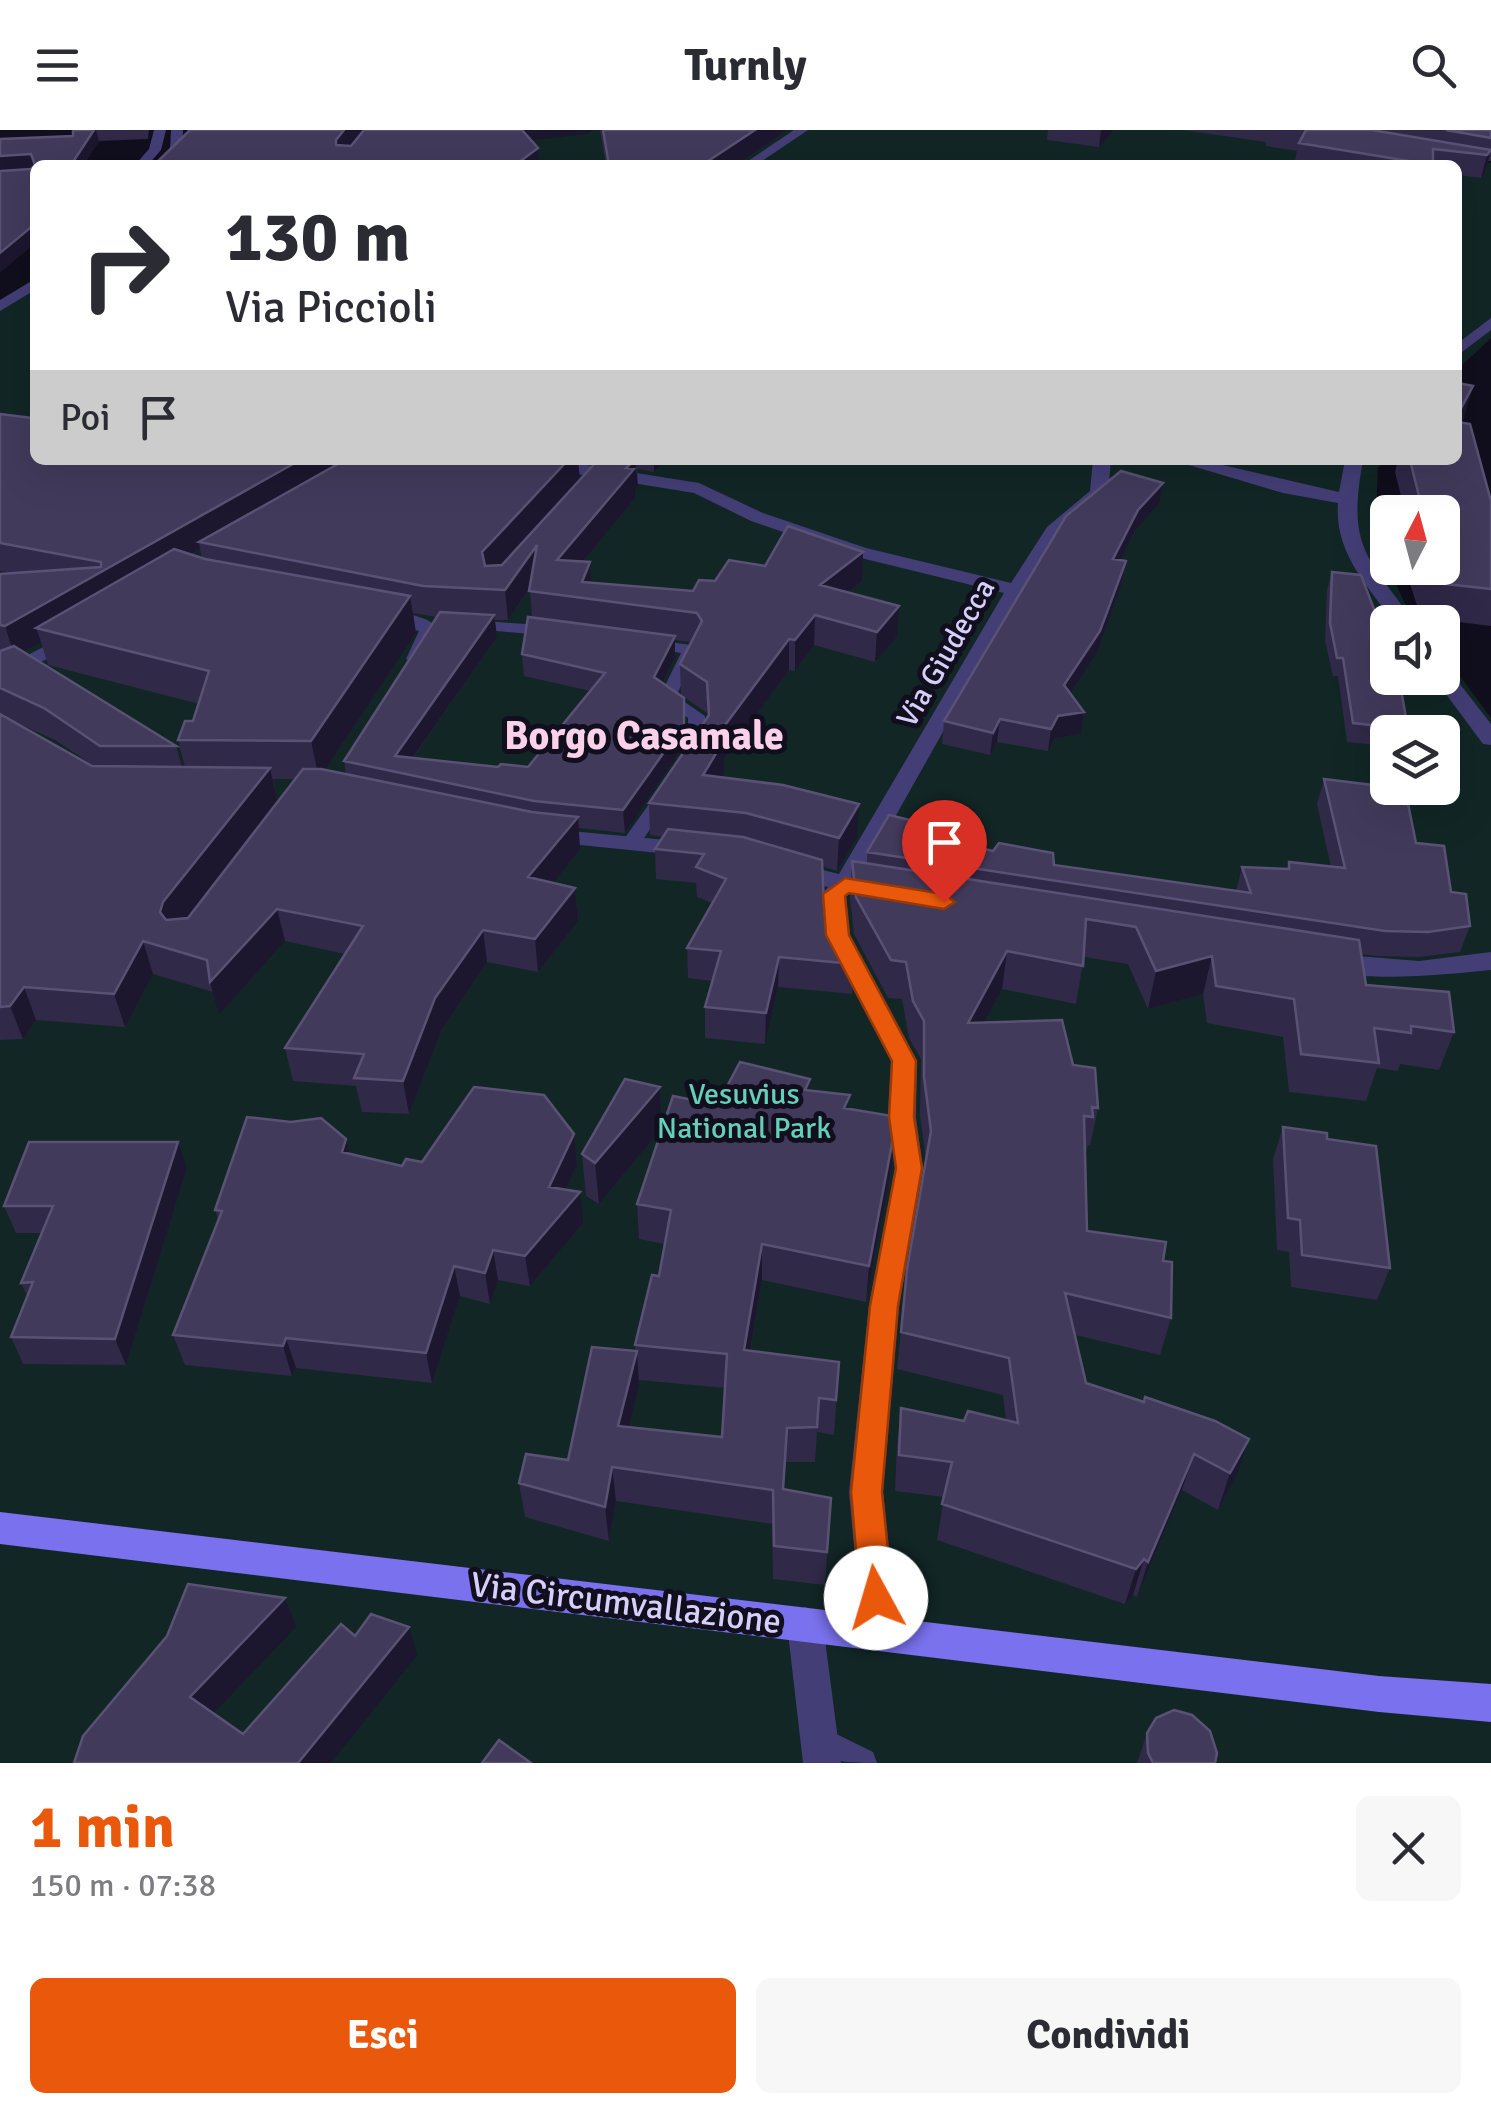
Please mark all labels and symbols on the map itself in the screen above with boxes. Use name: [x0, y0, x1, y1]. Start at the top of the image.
north arrow: [1370, 495, 1460, 585]
street label: Via Giudecca: [889, 572, 1003, 734]
district label: Borgo Casamale: [504, 711, 784, 761]
pin: [902, 800, 987, 903]
park label: Vesuvius National Park: [657, 1076, 831, 1147]
position arrow: [824, 1546, 928, 1650]
street label: Via Circumvallazione: [468, 1563, 784, 1643]

